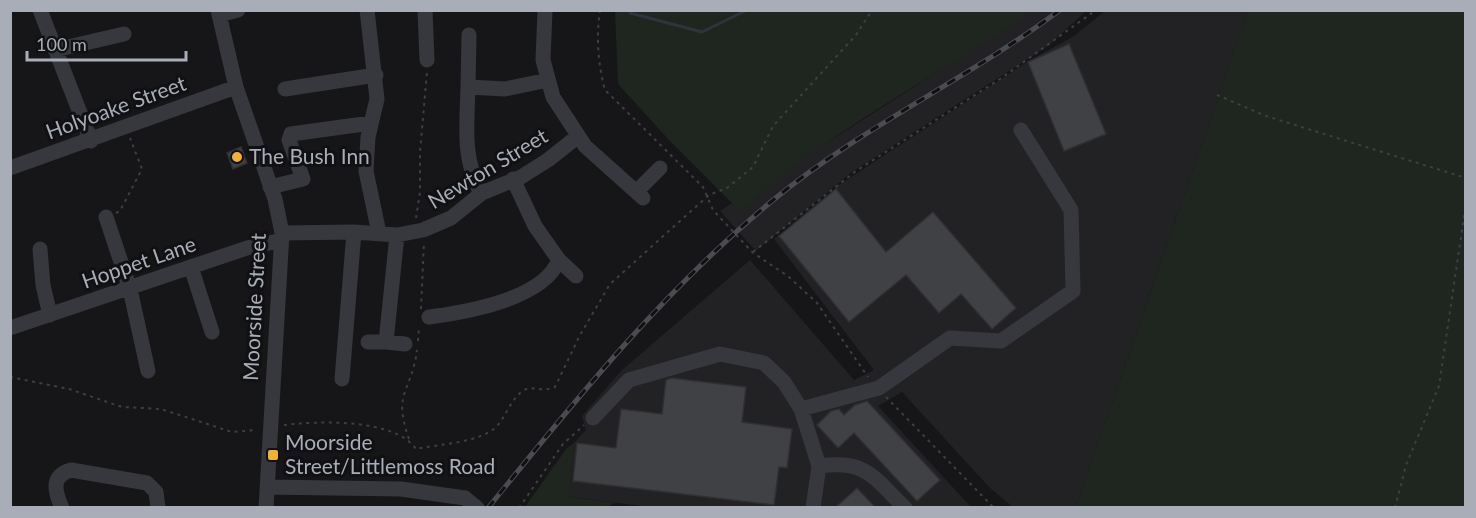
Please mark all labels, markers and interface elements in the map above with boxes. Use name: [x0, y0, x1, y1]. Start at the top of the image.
scale bar: [27, 24, 186, 62]
text: 100 m: [36, 33, 87, 55]
street label: Holyoake Street: [42, 69, 189, 144]
street label: Newton Street: [423, 122, 552, 213]
place label: The Bush Inn: [249, 143, 370, 168]
marker: The Bush Inn: [230, 150, 244, 164]
street label: Hoppet Lane: [78, 230, 199, 293]
street label: Moorside Street: [237, 232, 270, 382]
place label: Moorside Street/Littlemoss Road: [285, 429, 495, 478]
marker: Moorside Street/Littlemoss Road: [266, 448, 280, 462]

